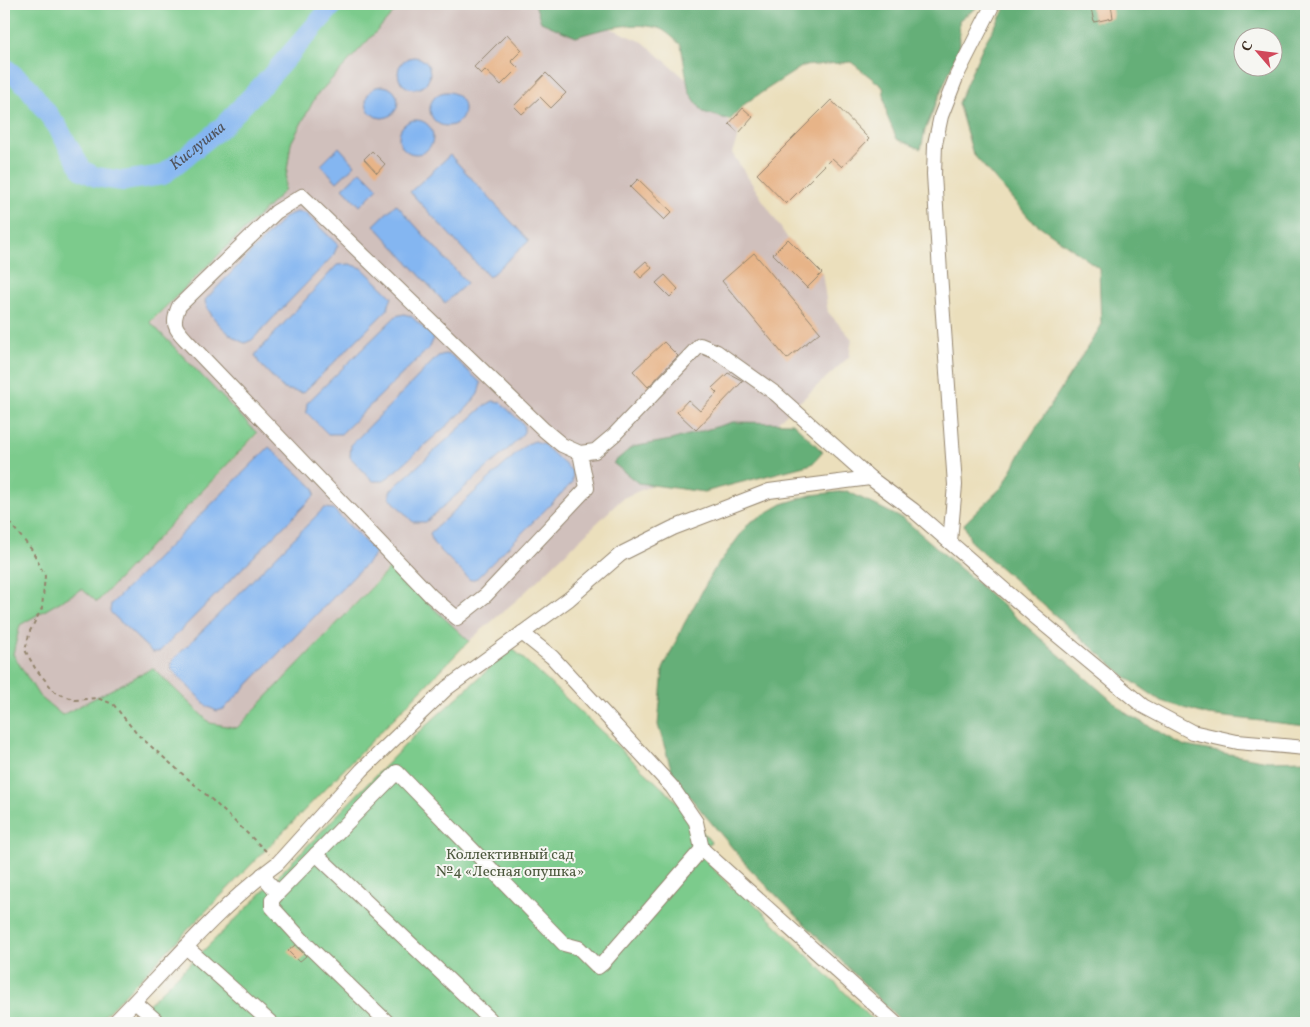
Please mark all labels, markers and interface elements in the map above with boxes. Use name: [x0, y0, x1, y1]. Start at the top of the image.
north arrow: [1232, 28, 1282, 78]
text: С: [1237, 38, 1258, 55]
water label: Кислушка: [165, 117, 231, 176]
park label: Коллективный сад №4 «Лесная опушка»: [436, 845, 584, 883]

